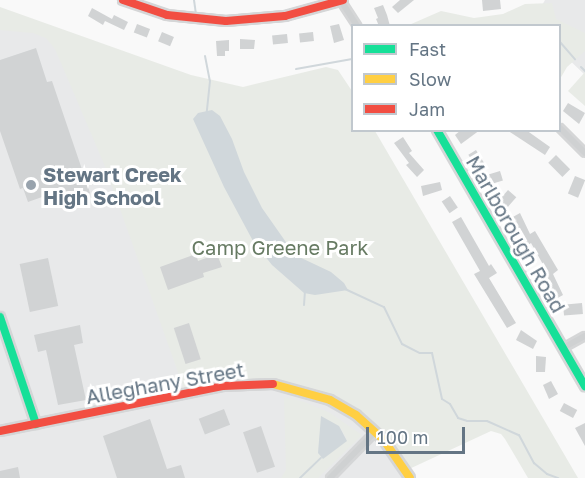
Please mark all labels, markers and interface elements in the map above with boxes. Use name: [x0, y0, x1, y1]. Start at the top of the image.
legend: [351, 24, 561, 132]
text: Fast: [409, 38, 446, 60]
text: Slow: [409, 68, 451, 90]
text: Jam: [409, 98, 445, 120]
street label: Marlborough Road: [461, 151, 571, 317]
place label: Stewart Creek High School: [43, 162, 182, 209]
marker: Stewart Creek High School: [24, 178, 38, 192]
park label: Camp Greene Park: [192, 235, 368, 259]
street label: Alleghany Street: [84, 357, 246, 409]
scale bar: [369, 415, 468, 453]
text: 100 m: [377, 426, 428, 448]

